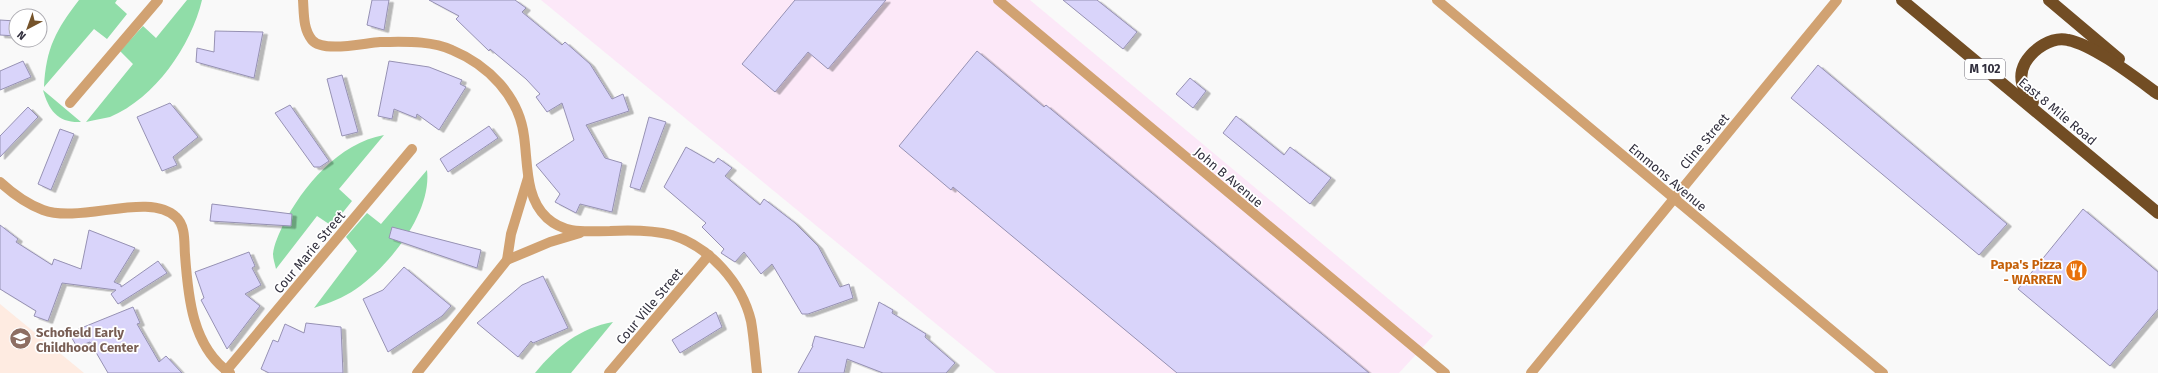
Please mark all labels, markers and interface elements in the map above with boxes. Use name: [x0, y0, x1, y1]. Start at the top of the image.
north arrow: [8, 8, 48, 48]
text: N: [15, 28, 29, 42]
road number: M 102: [1965, 59, 2005, 79]
street label: East 8 Mile Road: [2016, 75, 2099, 148]
street label: Cline Street: [1677, 110, 1732, 172]
street label: Emmons Avenue: [1626, 140, 1710, 214]
street label: John B Avenue: [1191, 144, 1266, 210]
street label: Cour Marie Street: [271, 208, 348, 296]
place label: Papa's Pizza - WARREN: [1990, 257, 2062, 287]
restaurant icon: Papa's Pizza - WARREN: [2064, 258, 2090, 284]
street label: Cour Ville Street: [613, 265, 686, 347]
place label: Schofield Early Childhood Center: [36, 325, 140, 355]
school or university icon: Schofield Early Childhood Center: [8, 326, 34, 352]

